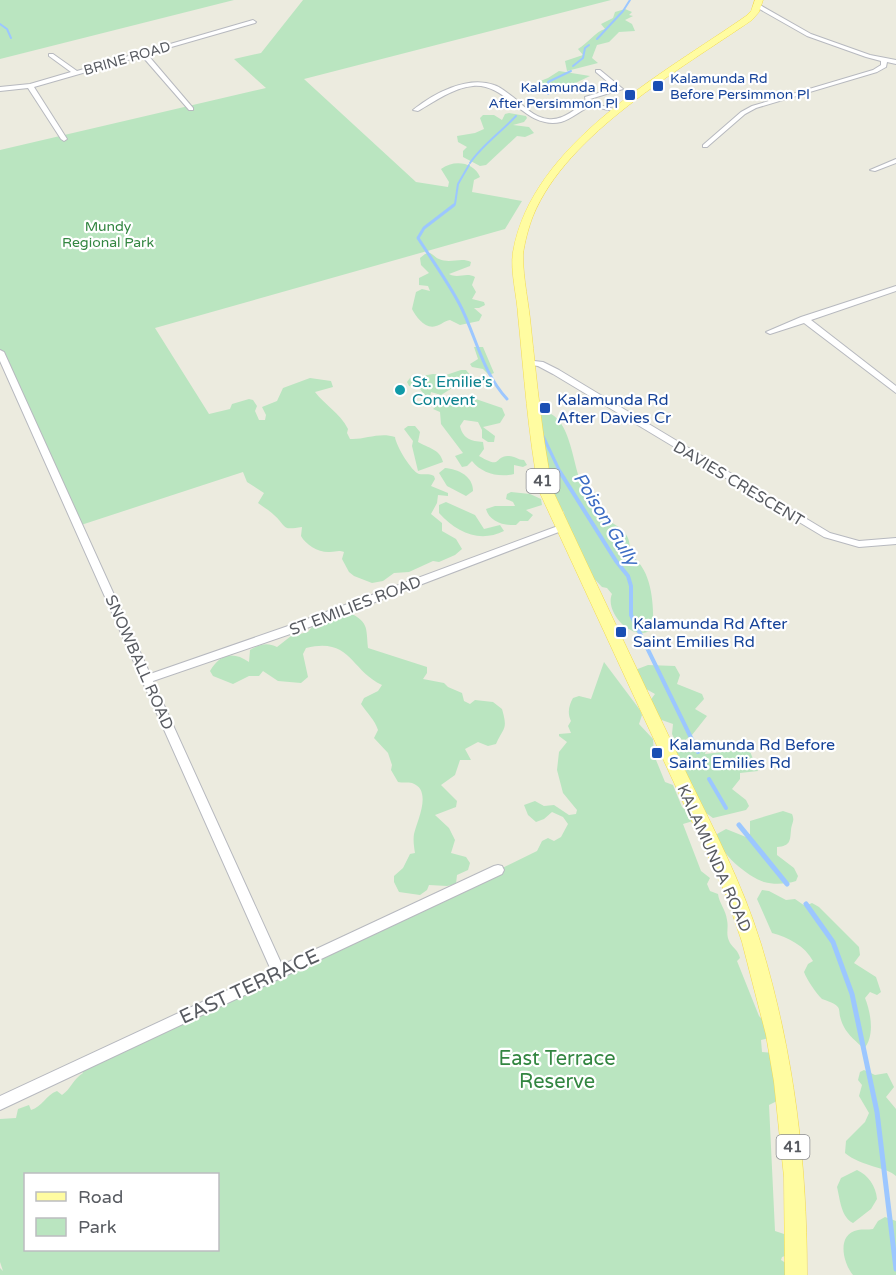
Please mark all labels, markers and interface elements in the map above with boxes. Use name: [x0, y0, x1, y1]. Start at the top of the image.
street label: BRINE ROAD: [82, 38, 173, 79]
place label: Kalamunda Rd Before Persimmon Pl: [670, 70, 810, 103]
place label: Kalamunda Rd After Persimmon Pl: [489, 79, 618, 112]
marker: Kalamunda Rd Before Persimmon Pl: [651, 79, 665, 93]
marker: Kalamunda Rd After Persimmon Pl: [623, 88, 637, 102]
park label: Mundy Regional Park: [62, 218, 154, 251]
place label: St. Emilie’s Convent: [412, 372, 493, 410]
marker: St. Emilie’s Convent: [393, 383, 407, 397]
place label: Kalamunda Rd After Davies Cr: [557, 390, 672, 428]
marker: Kalamunda Rd After Davies Cr: [538, 401, 552, 415]
street label: DAVIES CRESCENT: [669, 437, 808, 531]
water label: Poison Gully: [569, 468, 645, 572]
road number: 41: [526, 469, 560, 493]
street label: ST EMILIES ROAD: [287, 572, 424, 640]
street label: SNOWBALL ROAD: [100, 592, 178, 733]
place label: Kalamunda Rd After Saint Emilies Rd: [633, 614, 788, 652]
marker: Kalamunda Rd After Saint Emilies Rd: [614, 625, 628, 639]
place label: Kalamunda Rd Before Saint Emilies Rd: [669, 735, 835, 773]
marker: Kalamunda Rd Before Saint Emilies Rd: [650, 746, 664, 760]
street label: KALAMUNDA ROAD: [672, 781, 756, 935]
street label: EAST TERRACE: [176, 944, 323, 1030]
park label: East Terrace Reserve: [499, 1047, 615, 1094]
road number: 41: [776, 1135, 810, 1159]
legend: [24, 1173, 219, 1251]
text: Road: [78, 1186, 123, 1208]
text: Park: [78, 1216, 117, 1238]

